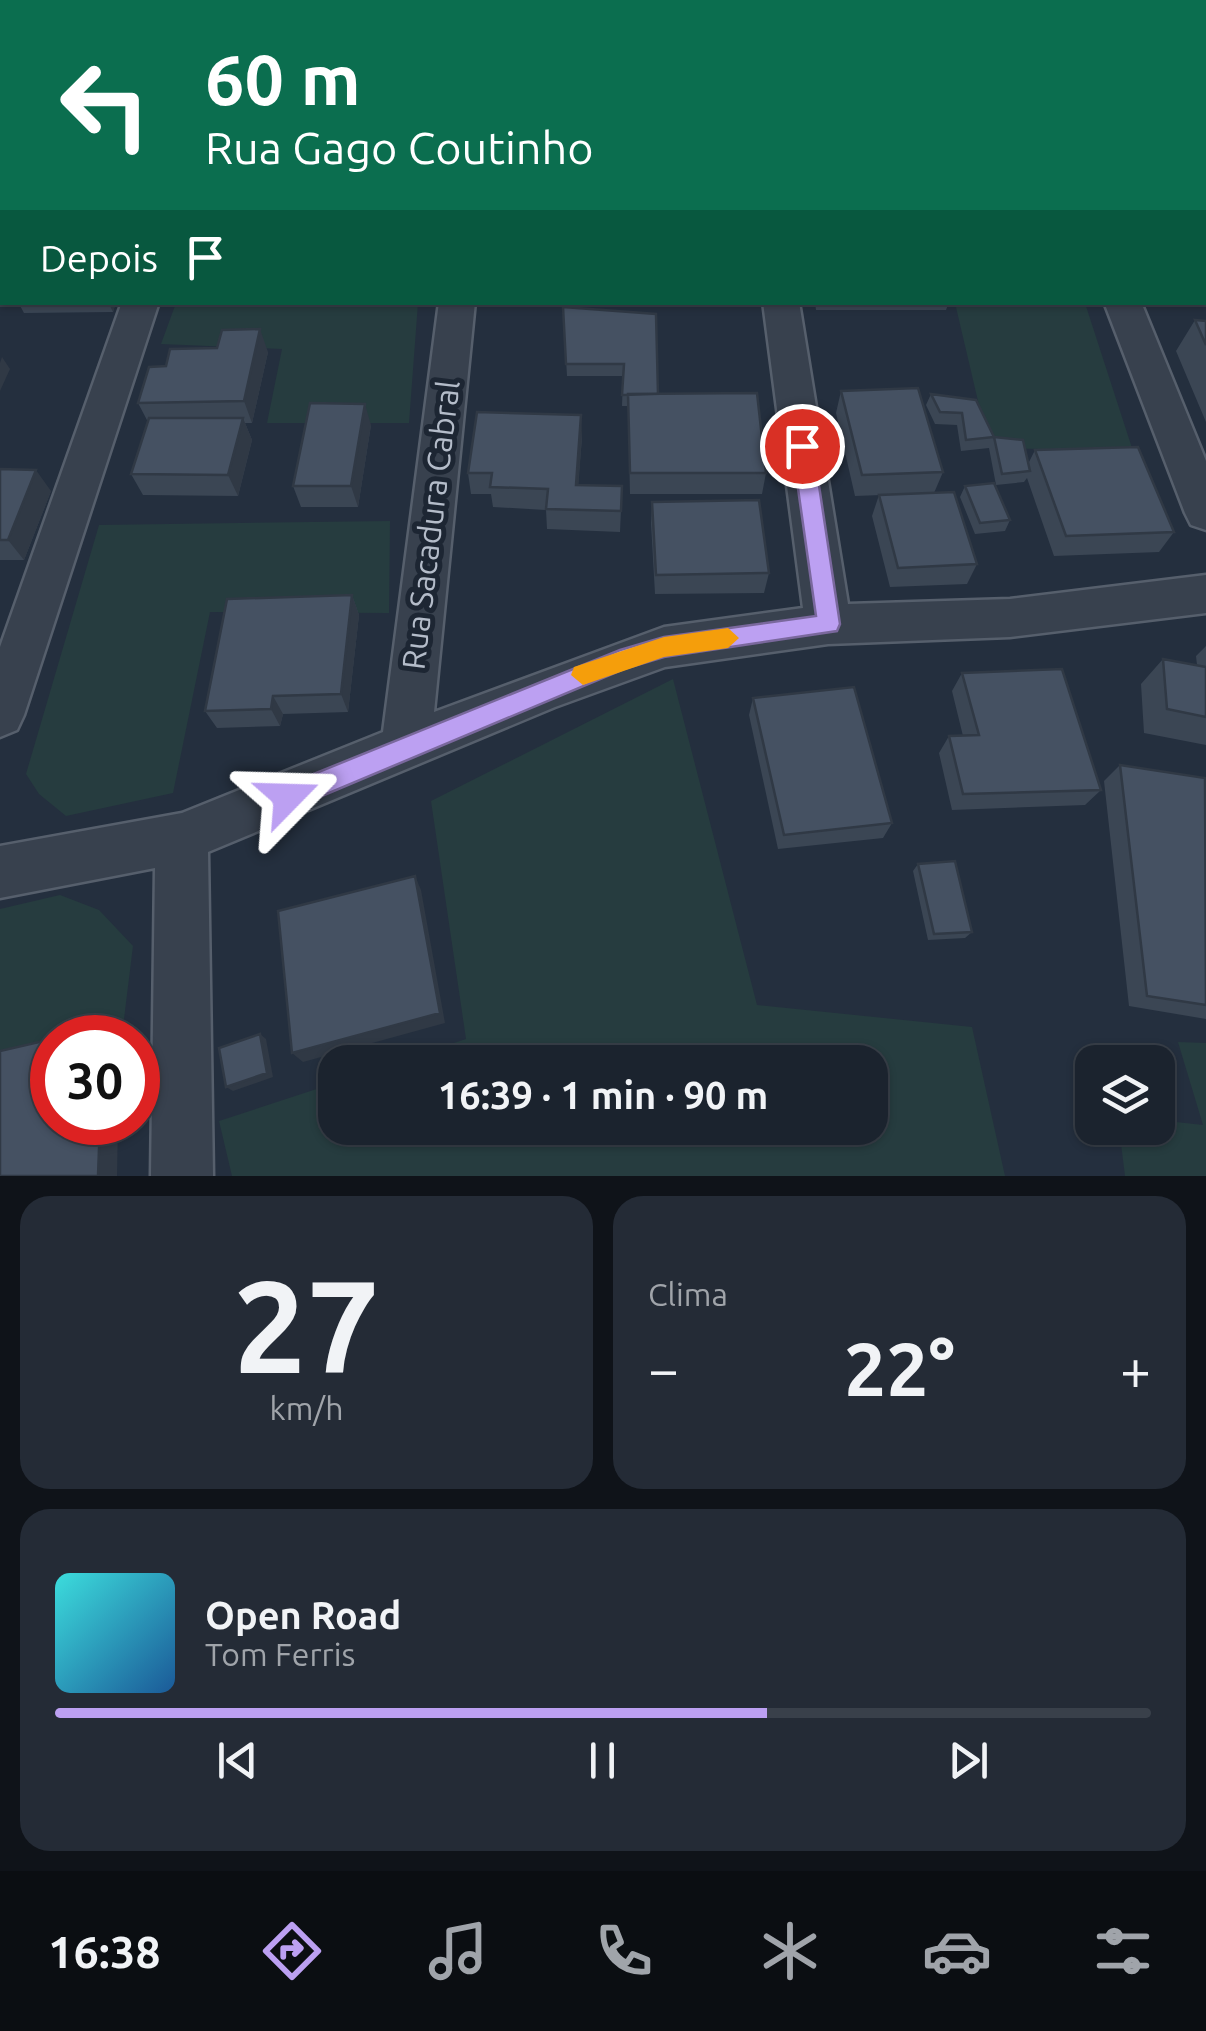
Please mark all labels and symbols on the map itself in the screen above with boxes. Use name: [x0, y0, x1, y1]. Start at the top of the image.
street label: Rua Sacadura Cabral: [394, 378, 466, 672]
pin: [760, 404, 845, 489]
position arrow: [236, 745, 340, 849]
speed limit sign: 30: [30, 1015, 160, 1145]

